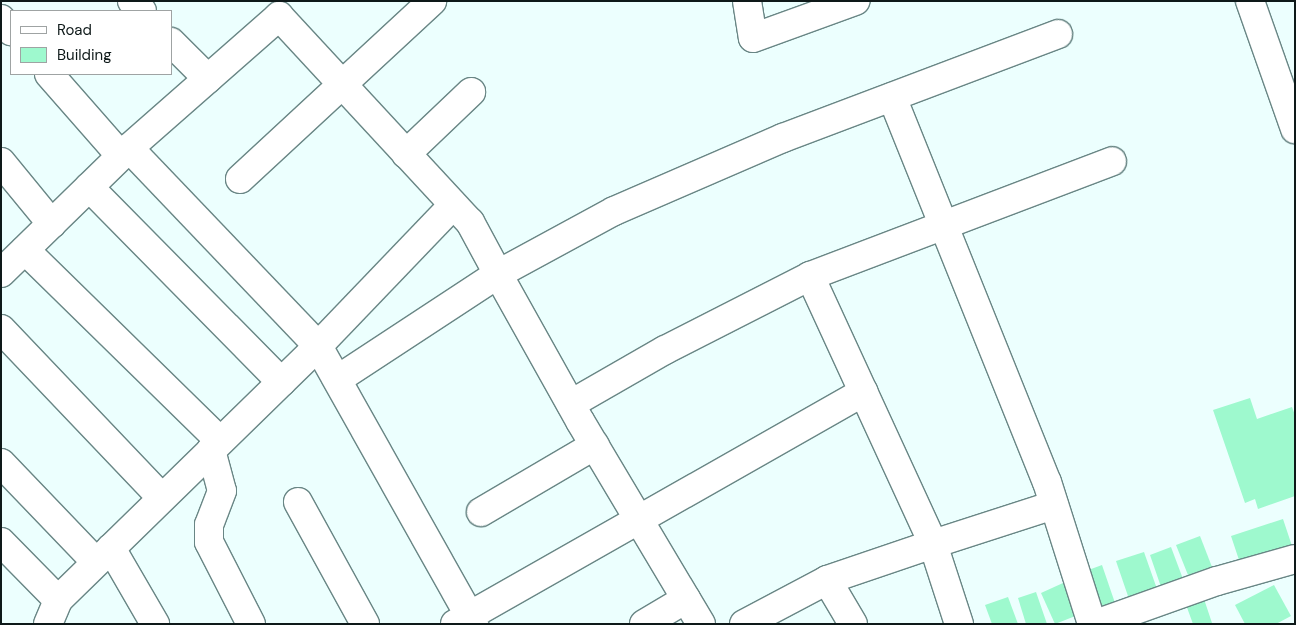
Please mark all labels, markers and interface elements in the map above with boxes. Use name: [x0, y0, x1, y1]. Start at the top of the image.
legend: [10, 10, 172, 75]
text: Road: [57, 20, 92, 40]
text: Building: [57, 45, 112, 65]

